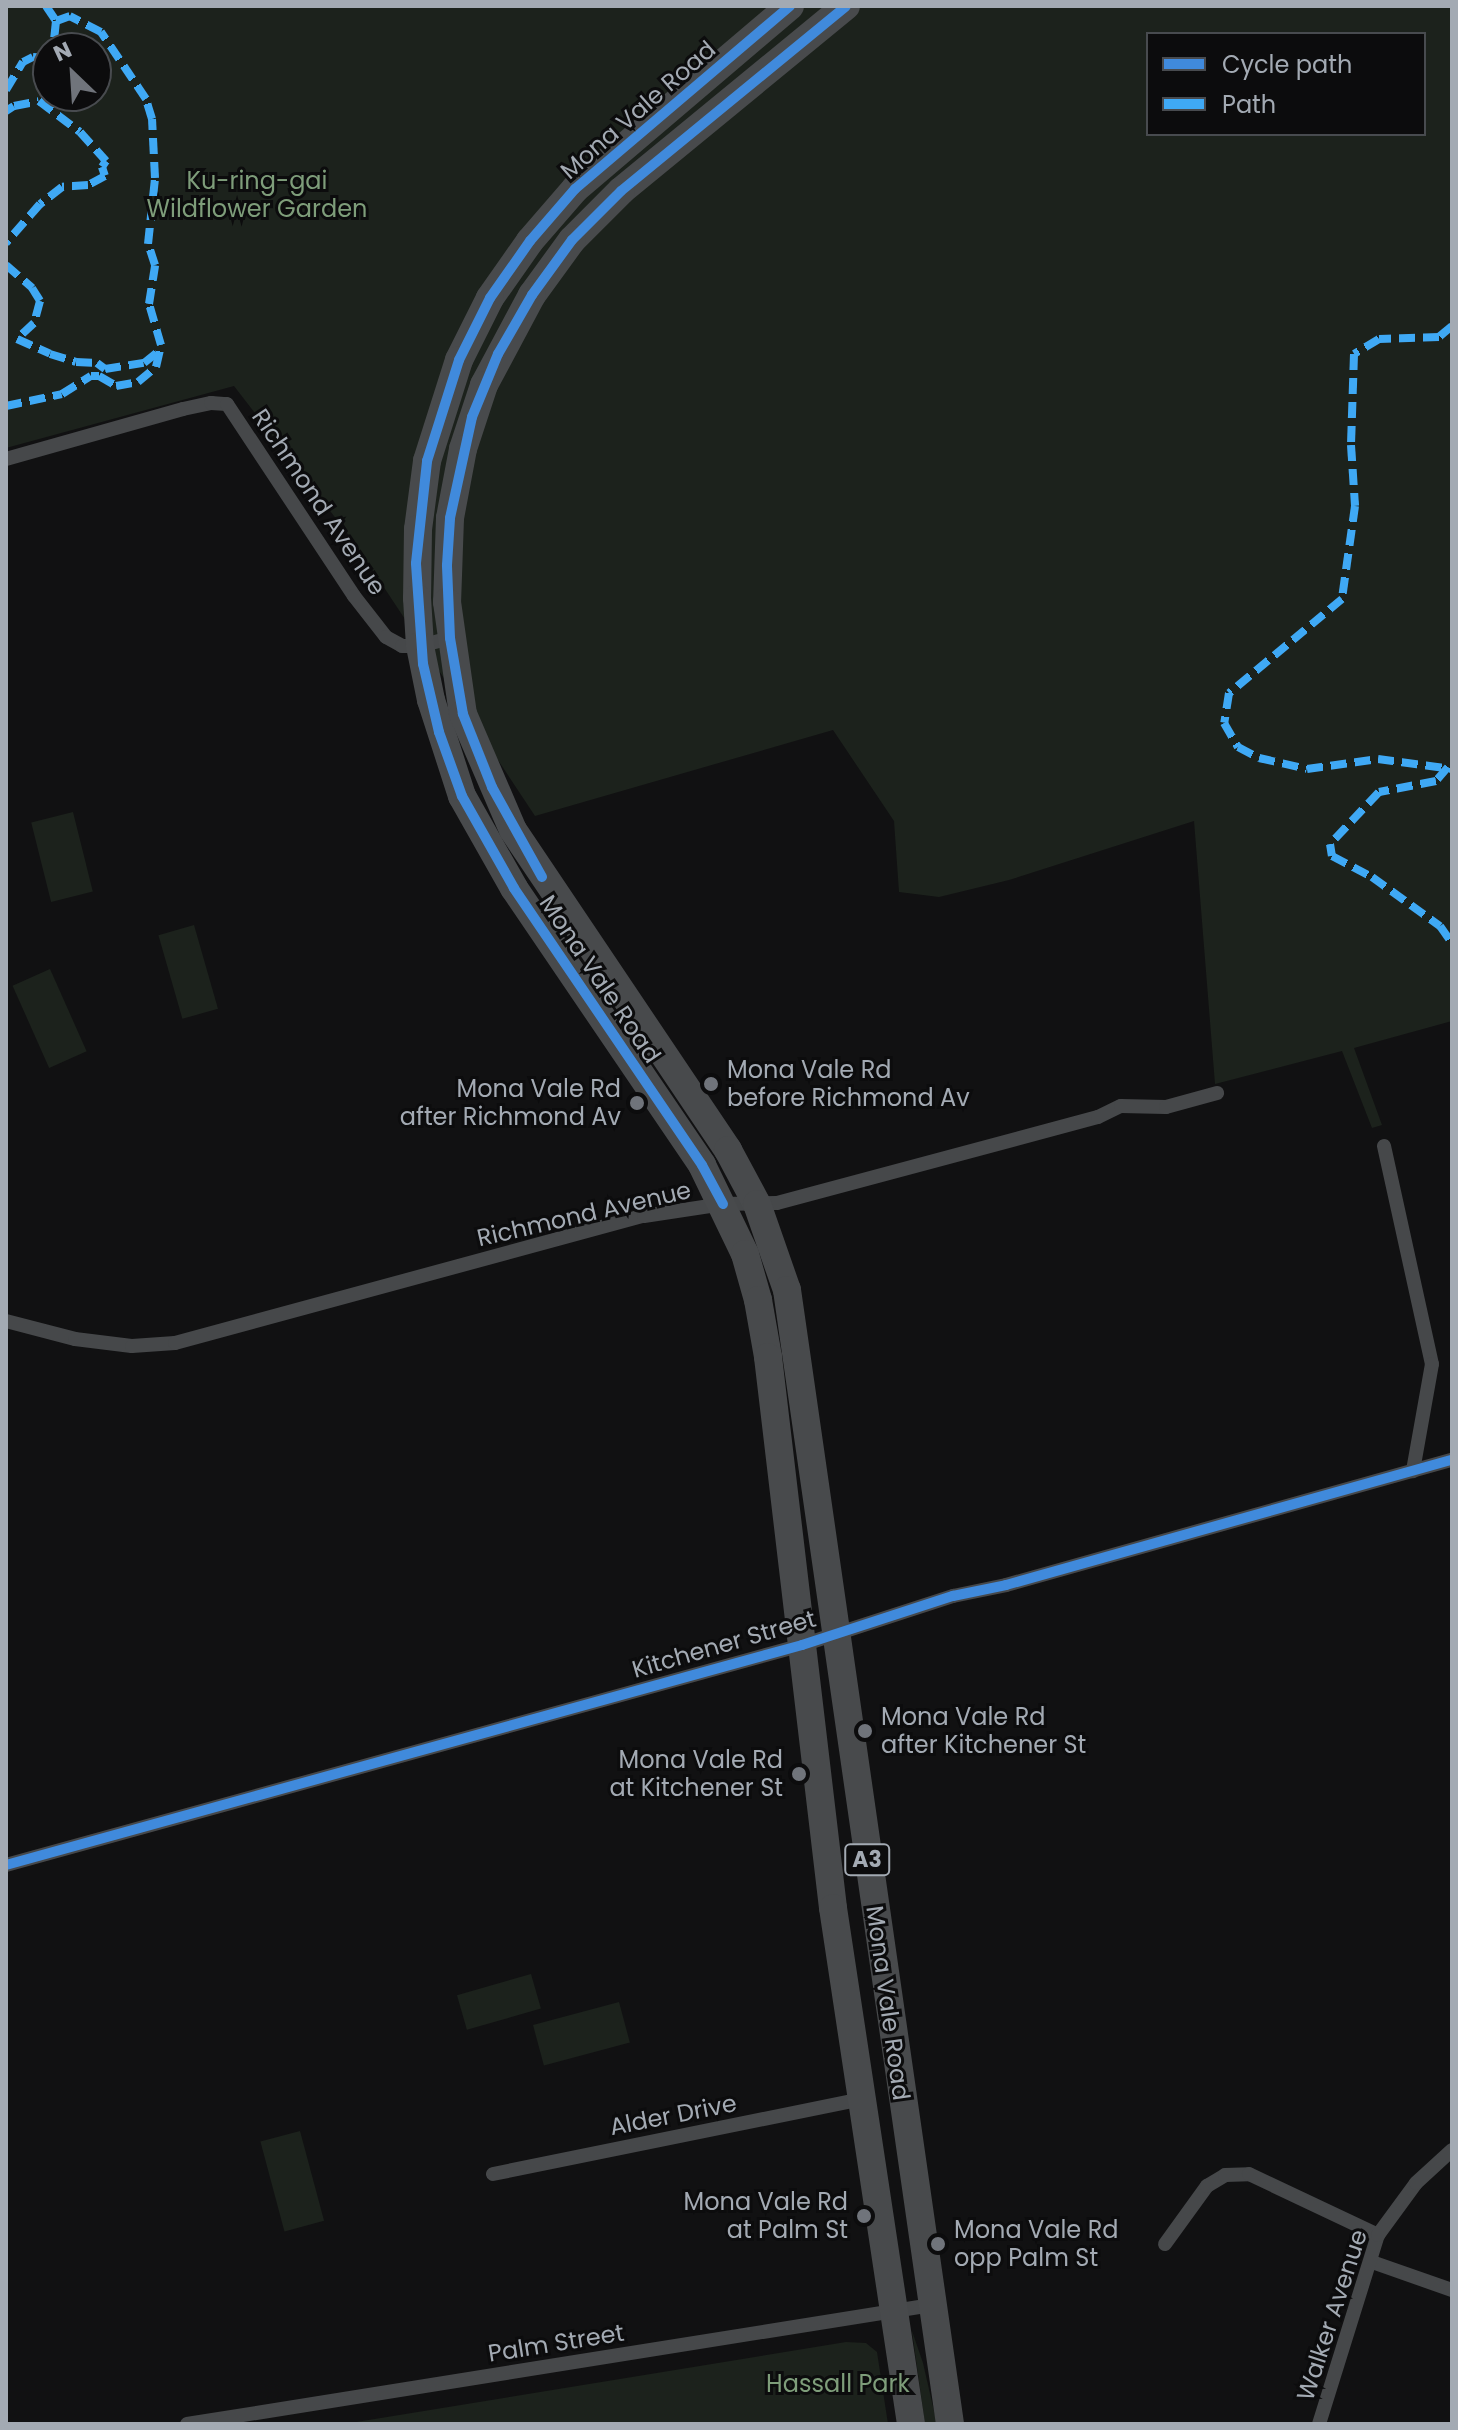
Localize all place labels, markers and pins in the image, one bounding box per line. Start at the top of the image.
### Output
place label: Mona Vale Rd before Richmond Av [727,1056,970,1112]
place label: Mona Vale Rd after Richmond Av [400,1075,621,1131]
marker: Mona Vale Rd before Richmond Av [702,1075,720,1093]
marker: Mona Vale Rd after Richmond Av [628,1094,646,1112]
place label: Mona Vale Rd after Kitchener St [881,1703,1086,1759]
marker: Mona Vale Rd after Kitchener St [856,1722,874,1740]
place label: Mona Vale Rd at Kitchener St [609,1746,783,1802]
marker: Mona Vale Rd at Kitchener St [790,1765,808,1783]
place label: Mona Vale Rd at Palm St [684,2188,848,2244]
marker: Mona Vale Rd at Palm St [855,2207,873,2225]
place label: Mona Vale Rd opp Palm St [954,2216,1118,2272]
marker: Mona Vale Rd opp Palm St [929,2235,947,2253]

